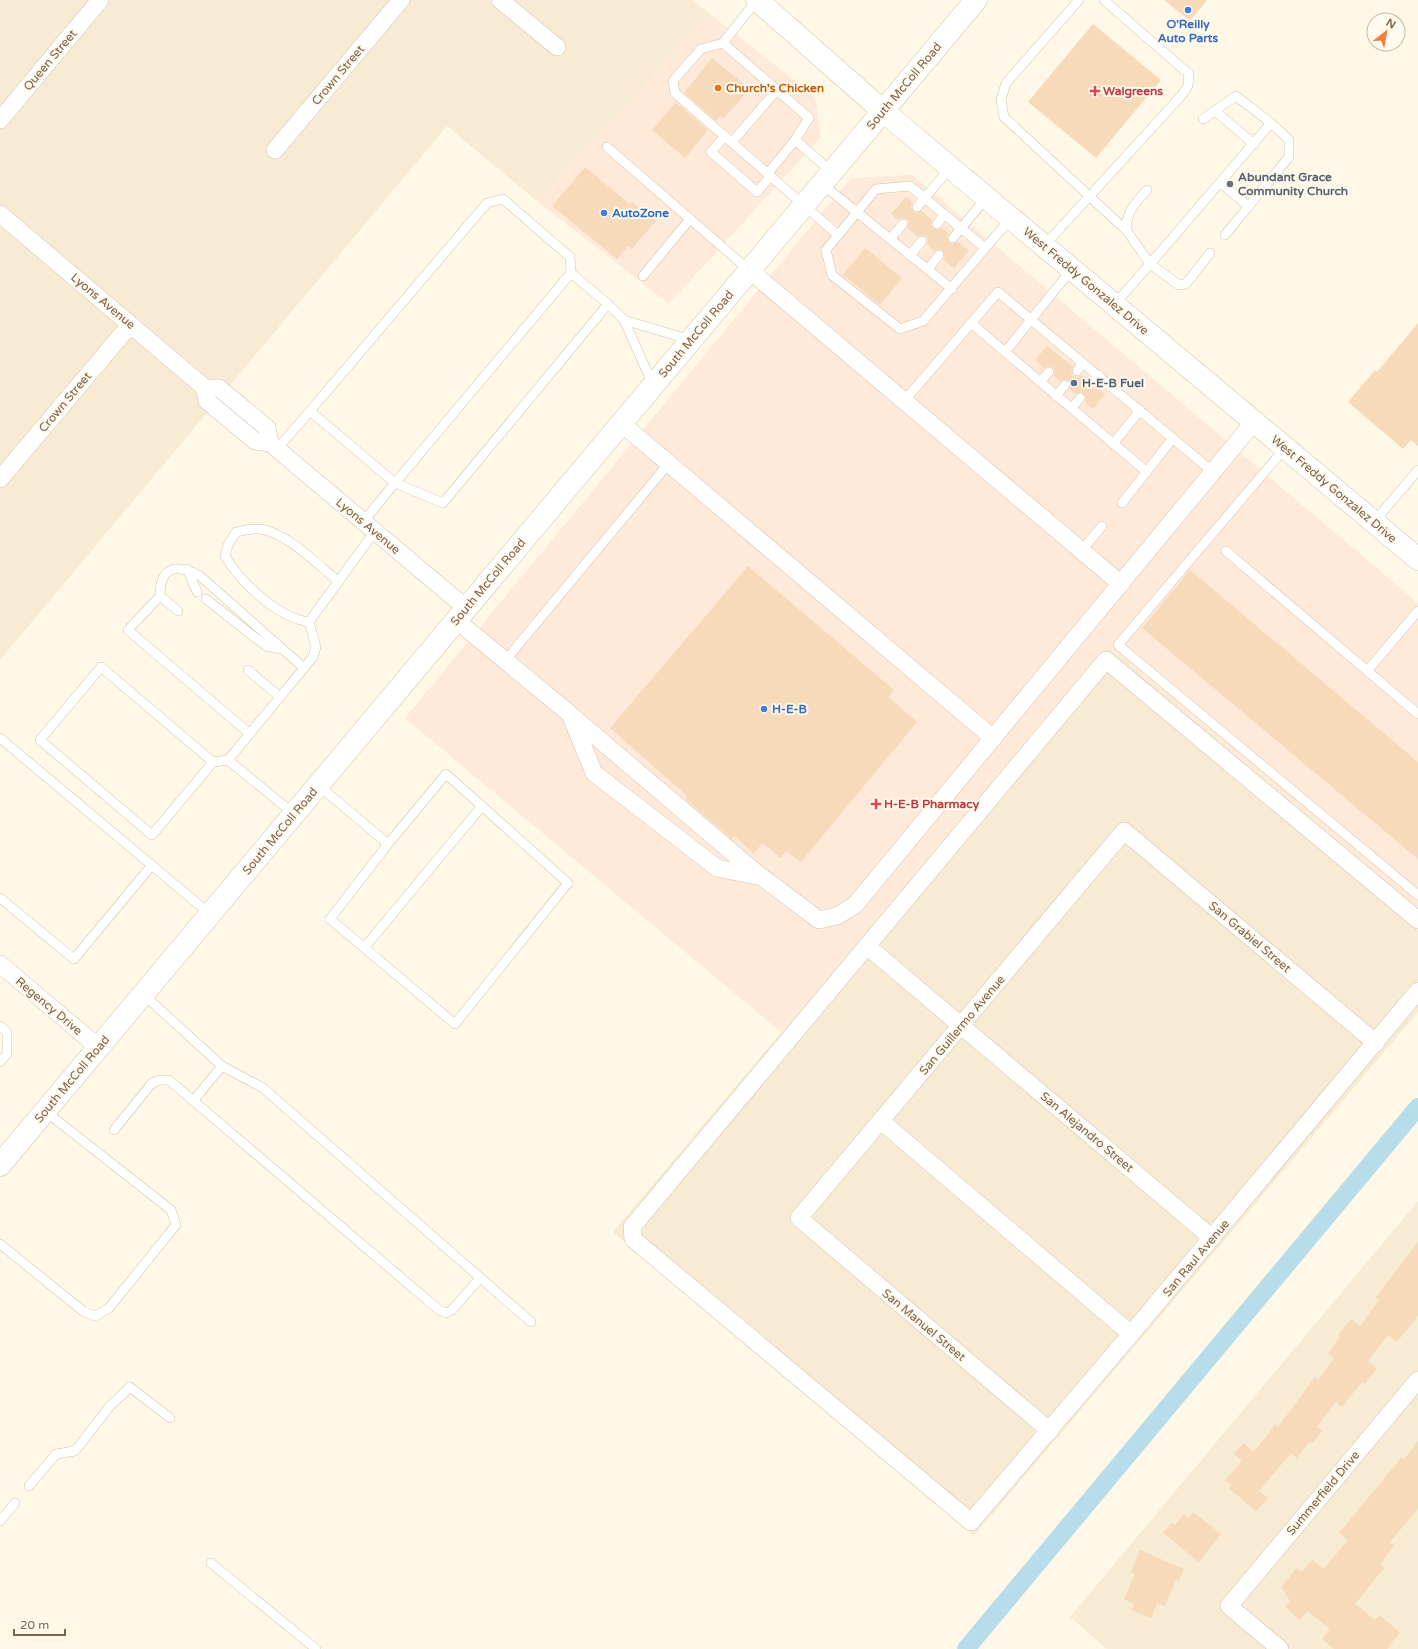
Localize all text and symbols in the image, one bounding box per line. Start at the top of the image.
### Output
marker: O'Reilly Auto Parts [1183,5,1193,15]
north arrow [1366,12,1406,52]
text: N [1384,16,1398,32]
place label: O'Reilly Auto Parts [1158,17,1218,45]
street label: Queen Street [20,26,80,93]
street label: South McColl Road [863,40,945,132]
street label: Crown Street [309,42,367,108]
place label: Church's Chicken [726,81,824,95]
marker: Church's Chicken [713,83,723,93]
place label: Walgreens [1103,84,1163,99]
marker: Walgreens [1090,86,1100,96]
place label: Abundant Grace Community Church [1238,170,1348,199]
marker: Abundant Grace Community Church [1225,179,1235,189]
place label: AutoZone [612,206,669,220]
marker: AutoZone [599,208,609,218]
street label: West Freddy Gonzalez Drive [1020,224,1152,338]
street label: Lyons Avenue [68,270,138,332]
street label: South McColl Road [655,288,737,380]
street label: Crown Street [36,369,94,435]
place label: H-E-B Fuel [1082,376,1144,390]
marker: H-E-B Fuel [1069,378,1079,388]
street label: West Freddy Gonzalez Drive [1268,432,1400,546]
street label: Lyons Avenue [333,495,403,557]
street label: South McColl Road [447,536,529,628]
place label: H-E-B [772,702,807,716]
marker: H-E-B [759,704,769,714]
street label: South McColl Road [239,785,321,877]
place label: H-E-B Pharmacy [884,797,980,812]
marker: H-E-B Pharmacy [871,799,881,809]
street label: San Grabiel Street [1206,899,1294,976]
street label: San Guillermo Avenue [916,972,1008,1078]
street label: Regency Drive [13,974,85,1038]
street label: South McColl Road [31,1033,113,1125]
street label: San Alejandro Street [1038,1089,1137,1175]
street label: San Raul Avenue [1160,1217,1232,1299]
street label: San Manuel Street [879,1286,969,1364]
street label: Summerfield Drive [1284,1448,1362,1538]
scale bar [14,1611,65,1637]
text: 20 m [20,1618,49,1632]

